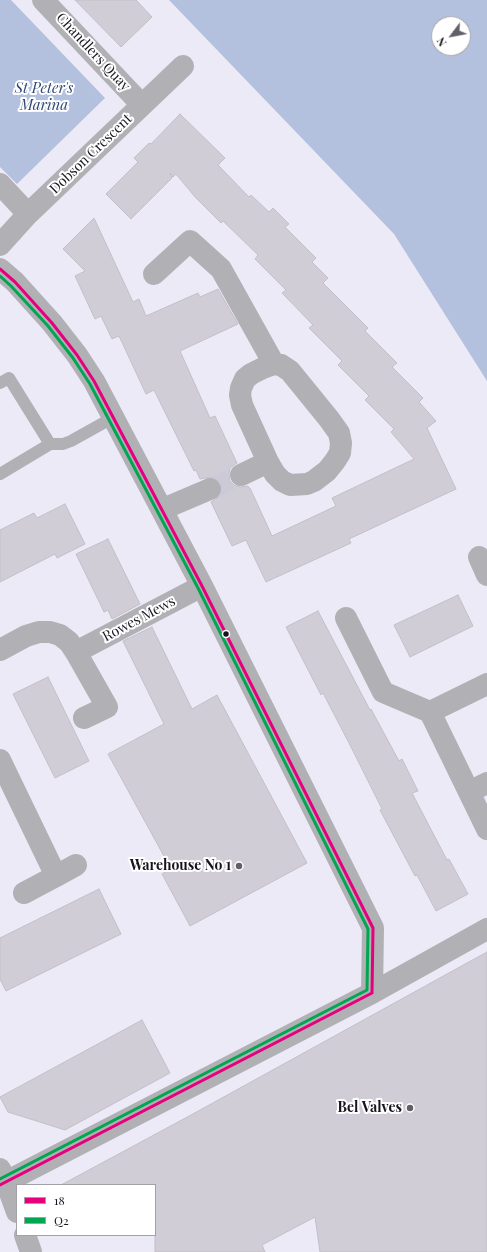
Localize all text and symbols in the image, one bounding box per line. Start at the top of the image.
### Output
street label: Chandlers Quay [53,9,133,95]
north arrow [431,16,471,56]
text: N [433,35,450,49]
water label: St Peter's Marina [15,79,73,114]
street label: Dobson Crescent [46,111,136,197]
street label: Rowes Mews [100,593,178,645]
unlabelled marker [221,629,231,639]
place label: Warehouse No 1 [130,858,231,874]
marker: Warehouse No 1 [234,861,244,871]
place label: Bel Valves [338,1100,402,1116]
marker: Bel Valves [405,1103,415,1113]
legend [16,1184,156,1236]
text: 18 [54,1192,65,1208]
text: Q2 [54,1212,69,1228]

